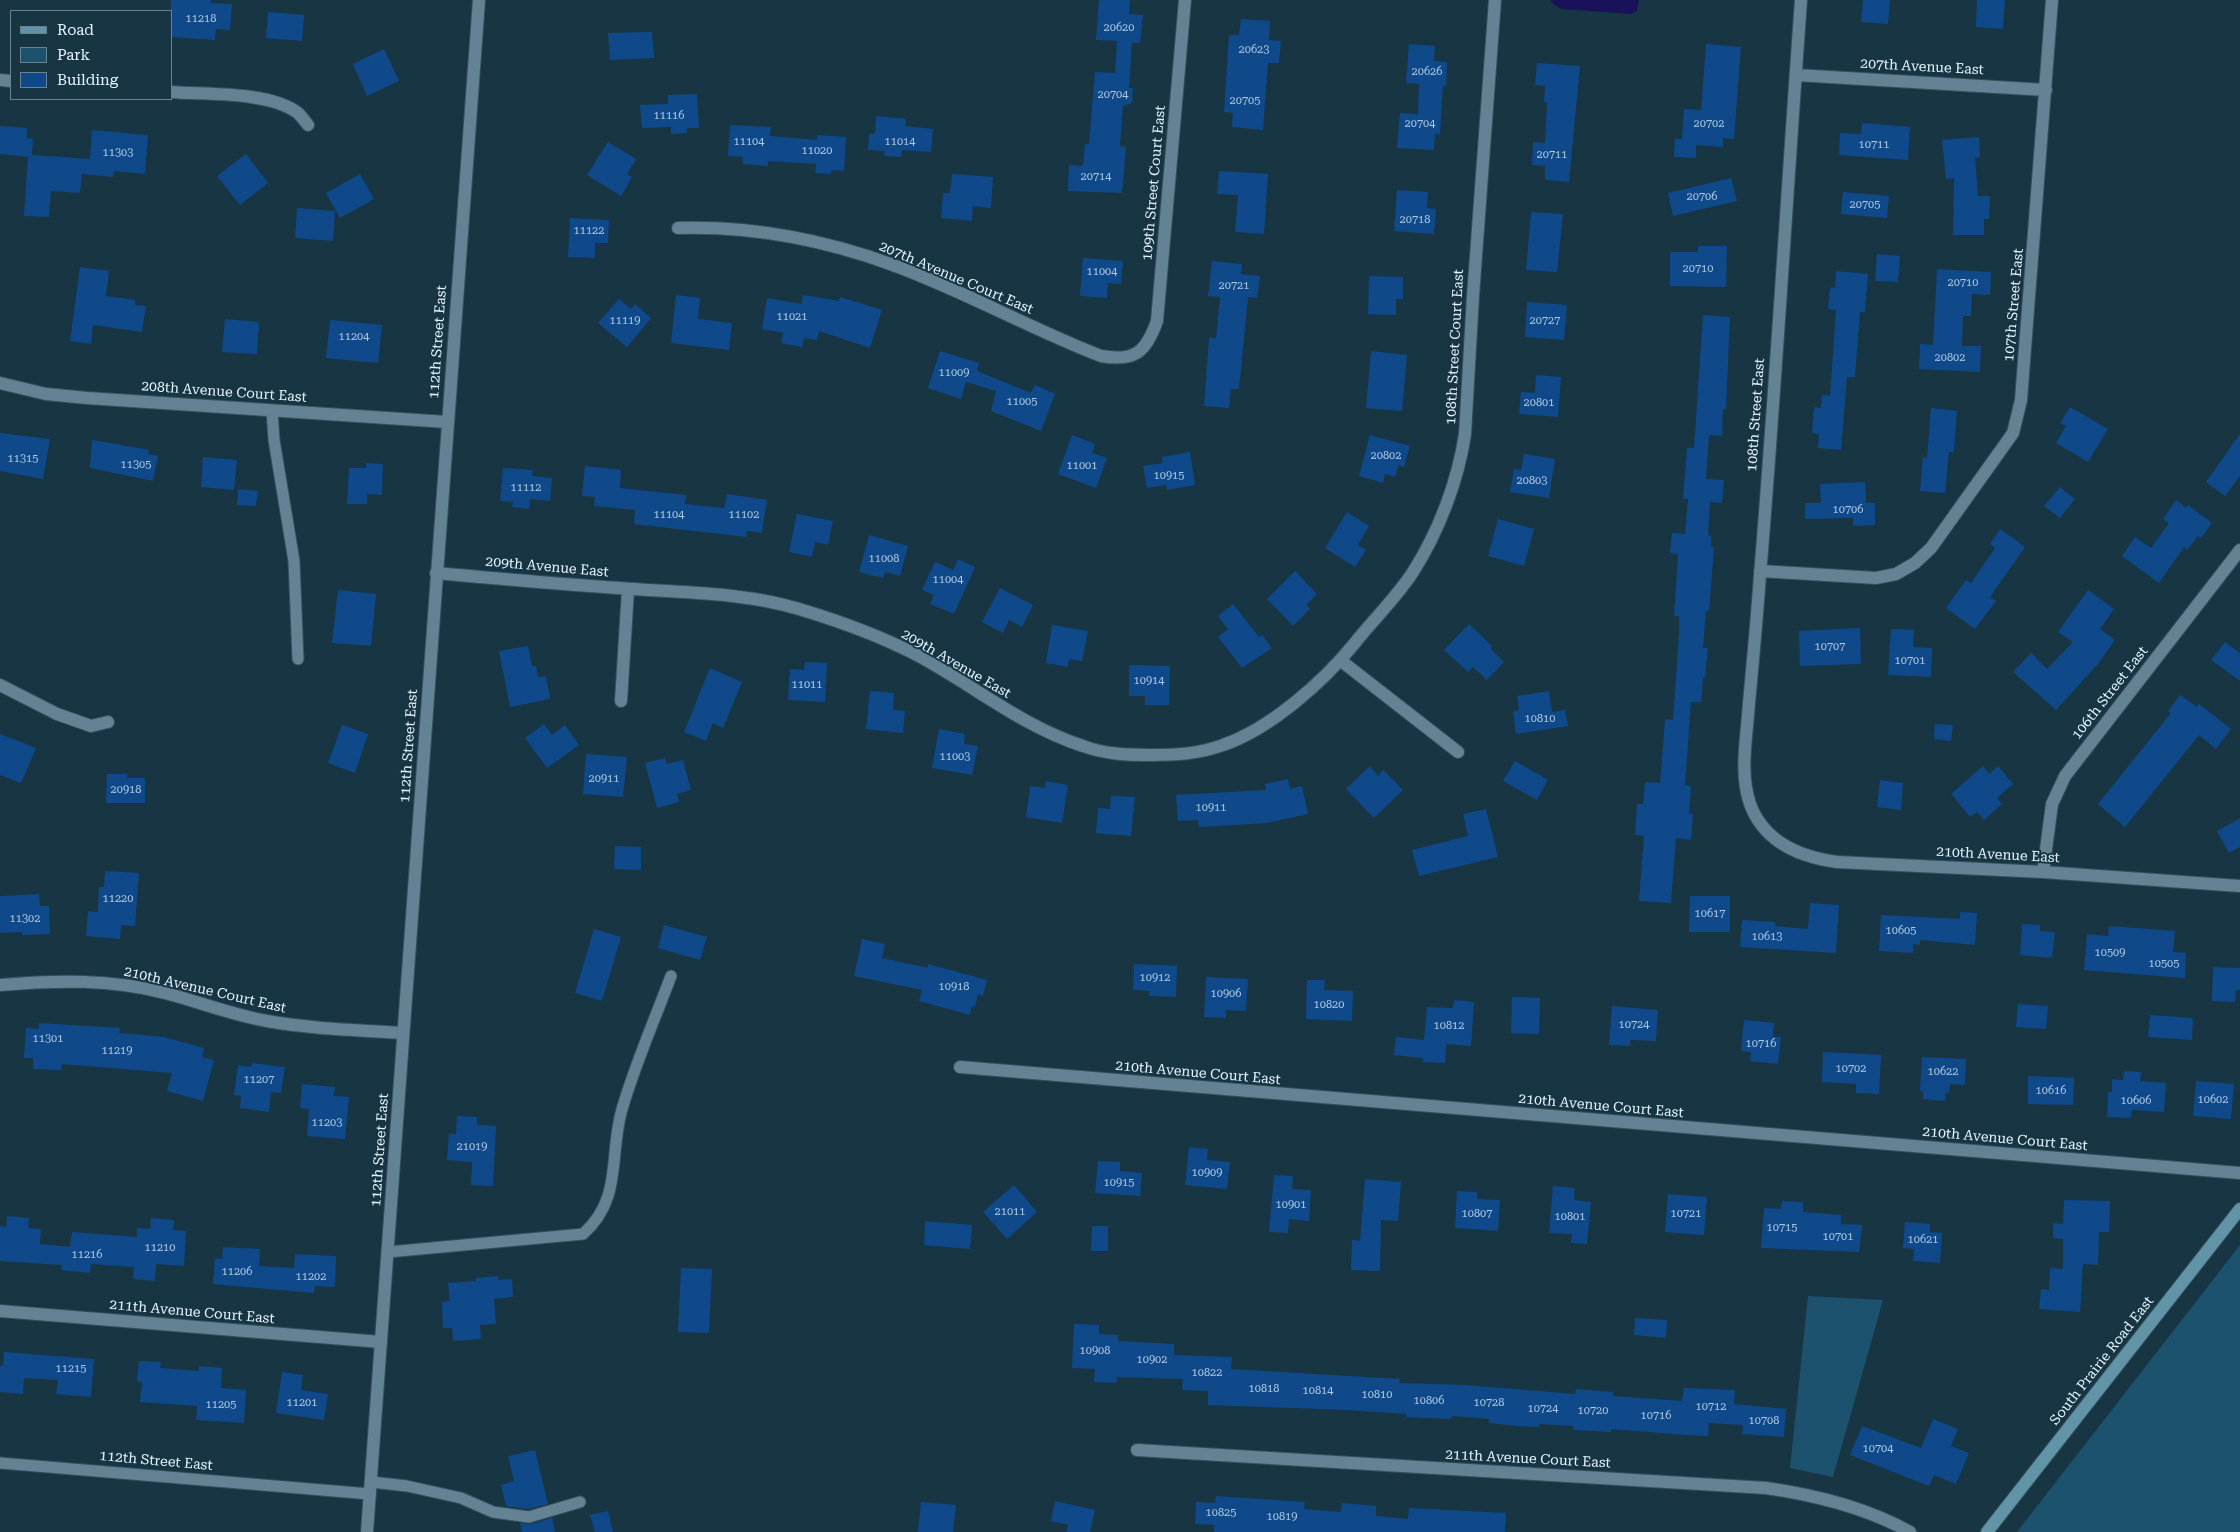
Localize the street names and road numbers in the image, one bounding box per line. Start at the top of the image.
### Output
street label: 207th Avenue East [1860,55,1984,79]
street label: 109th Street Court East [1139,105,1169,261]
street label: 207th Avenue Court East [876,238,1036,318]
street label: 107th Street East [2001,248,2027,362]
street label: 108th Street Court East [1443,269,1467,425]
street label: 112th Street East [426,285,450,399]
street label: 108th Street East [1744,358,1768,472]
street label: 208th Avenue Court East [141,378,307,406]
street label: 209th Avenue East [485,553,609,581]
street label: 209th Avenue East [898,626,1014,702]
street label: 106th Street East [2068,643,2152,743]
street label: 112th Street East [397,689,421,803]
street label: 210th Avenue East [1936,843,2060,867]
street label: 210th Avenue Court East [122,963,288,1017]
street label: 210th Avenue Court East [1115,1057,1281,1089]
street label: 210th Avenue Court East [1518,1090,1684,1122]
street label: 112th Street East [368,1093,392,1207]
street label: 210th Avenue Court East [1922,1123,2088,1155]
street label: South Prairie Road East [2047,1293,2157,1429]
street label: 211th Avenue Court East [109,1296,275,1328]
street label: 211th Avenue Court East [1445,1446,1611,1472]
street label: 112th Street East [99,1448,213,1474]

